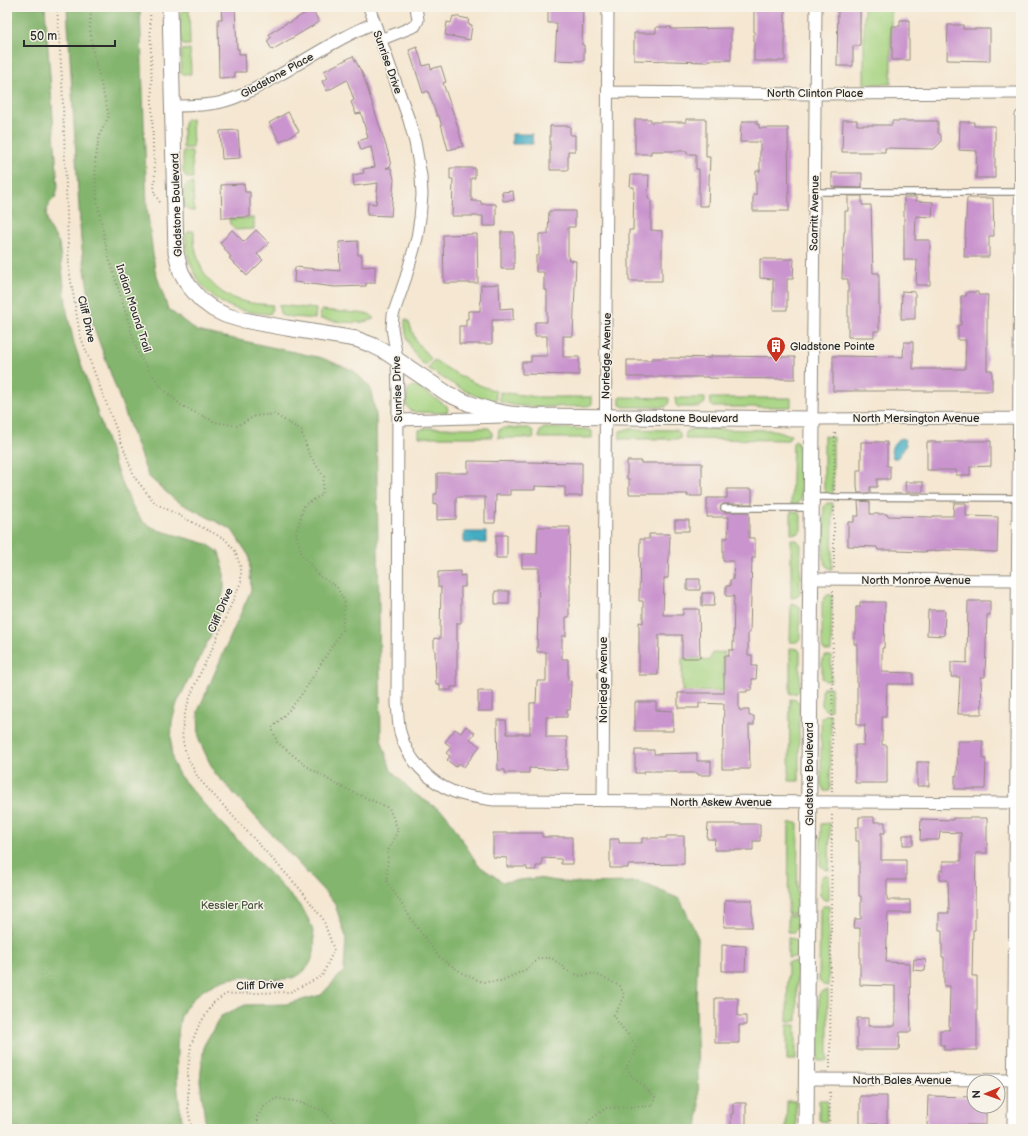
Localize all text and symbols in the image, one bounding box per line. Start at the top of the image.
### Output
scale bar [24,22,115,48]
text: 50 m [30,29,57,44]
street label: Sunrise Drive [370,29,405,96]
street label: Gladstone Place [238,50,316,101]
street label: North Clinton Place [767,87,864,100]
street label: Gladstone Boulevard [168,153,185,257]
street label: Scarritt Avenue [807,174,822,251]
street label: Indian Mound Trail [113,262,154,354]
street label: Cliff Drive [75,294,98,344]
street label: Norledge Avenue [599,312,614,399]
building icon: Gladstone Pointe [765,335,787,363]
place label: Gladstone Pointe [790,340,875,353]
street label: Sunrise Drive [390,355,405,422]
street label: North Gladstone Boulevard [604,412,738,425]
street label: North Mersington Avenue [853,412,980,425]
street label: North Monroe Avenue [861,574,971,587]
street label: Cliff Drive [205,585,236,635]
street label: Norledge Avenue [597,636,610,723]
street label: Gladstone Boulevard [803,722,816,826]
street label: North Askew Avenue [670,796,772,809]
park label: Kessler Park [201,899,264,912]
street label: Cliff Drive [236,978,285,993]
street label: North Bales Avenue [852,1074,952,1087]
north arrow [966,1074,1006,1114]
text: N [970,1090,983,1099]

